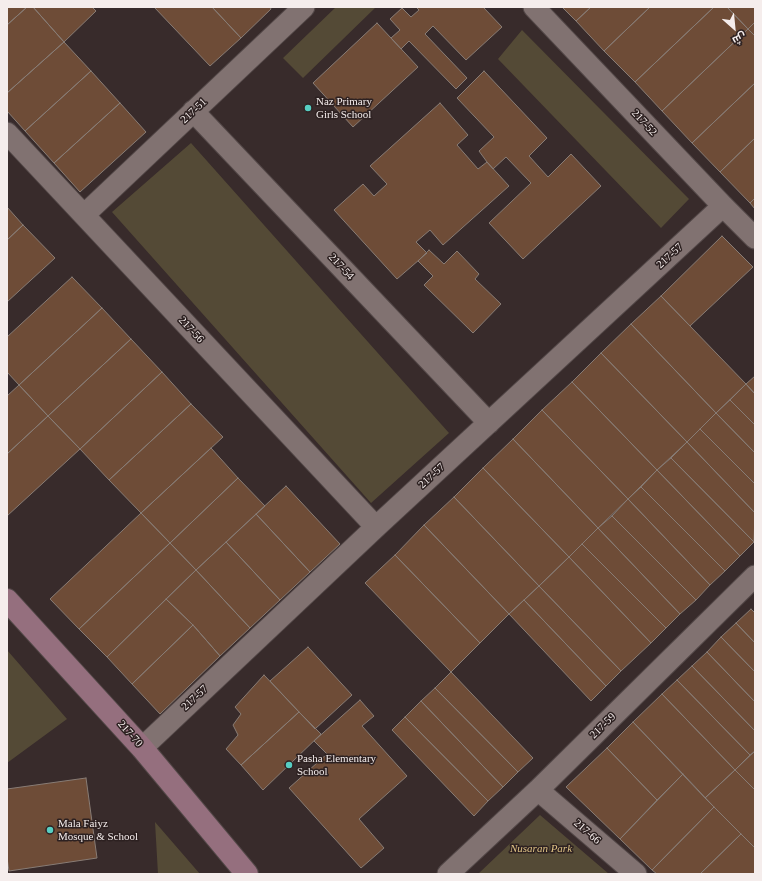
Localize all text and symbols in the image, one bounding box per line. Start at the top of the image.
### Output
north arrow [714,8,754,48]
text: ش [730,30,748,47]
place label: Naz Primary Girls School [316,95,372,121]
street label: 217-51 [178,96,210,126]
marker: Naz Primary Girls School [303,103,313,113]
street label: 217-52 [629,107,659,139]
street label: 217-57 [654,241,686,271]
street label: 217-54 [326,251,356,283]
street label: 217-56 [176,314,206,346]
street label: 217-57 [416,461,448,491]
street label: 217-57 [179,683,211,713]
street label: 217-59 [587,710,619,742]
street label: 217-70 [115,718,145,750]
place label: Pasha Elementary School [297,752,376,778]
marker: Pasha Elementary School [284,760,294,770]
place label: Mala Faiyz Mosque & School [58,817,138,843]
street label: 217-66 [571,817,603,847]
marker: Mala Faiyz Mosque & School [45,825,55,835]
park label: Nusaran Park [510,842,572,856]

